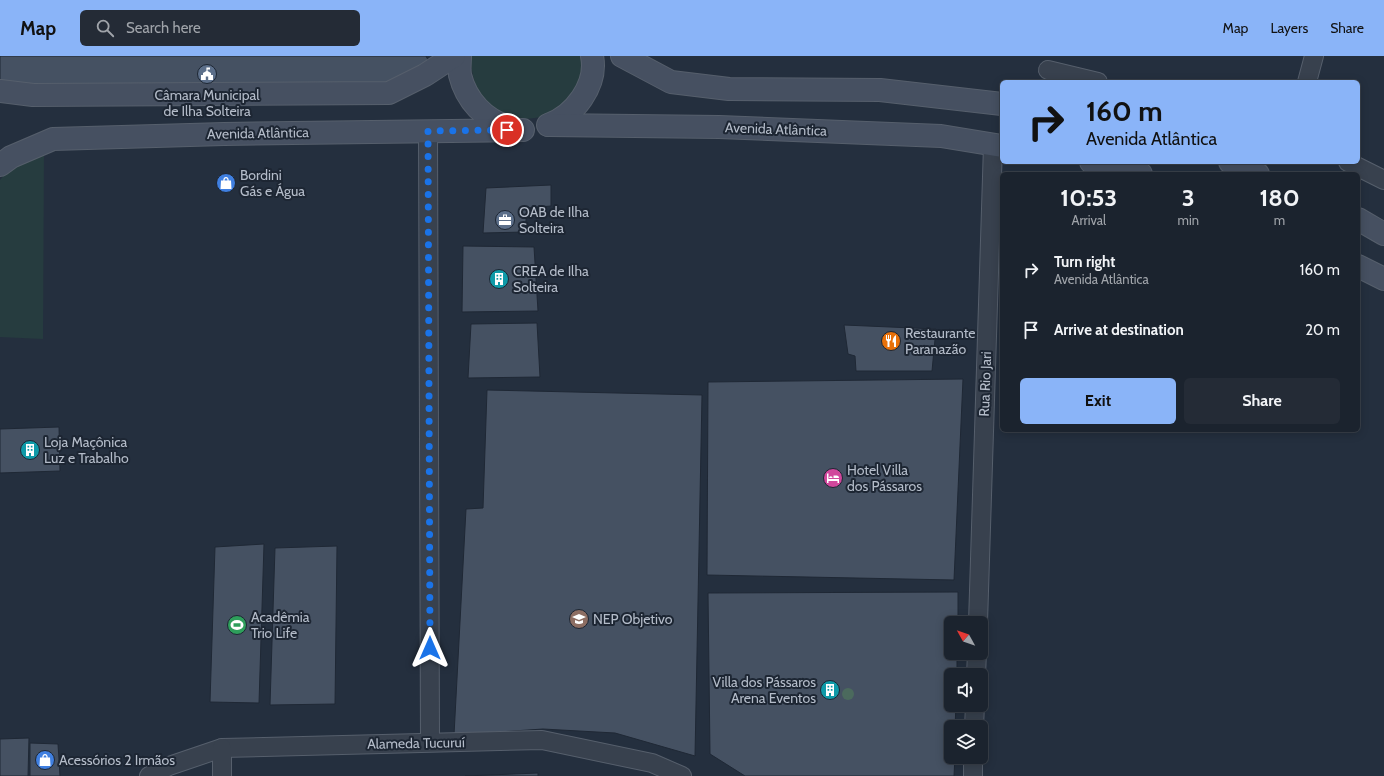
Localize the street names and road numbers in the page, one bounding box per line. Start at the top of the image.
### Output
street label: Avenida Atlântica [725,118,828,140]
street label: Avenida Atlântica [207,123,309,143]
street label: Rua Rio Jari [975,351,995,417]
street label: Alameda Tucuruí [367,733,465,753]

